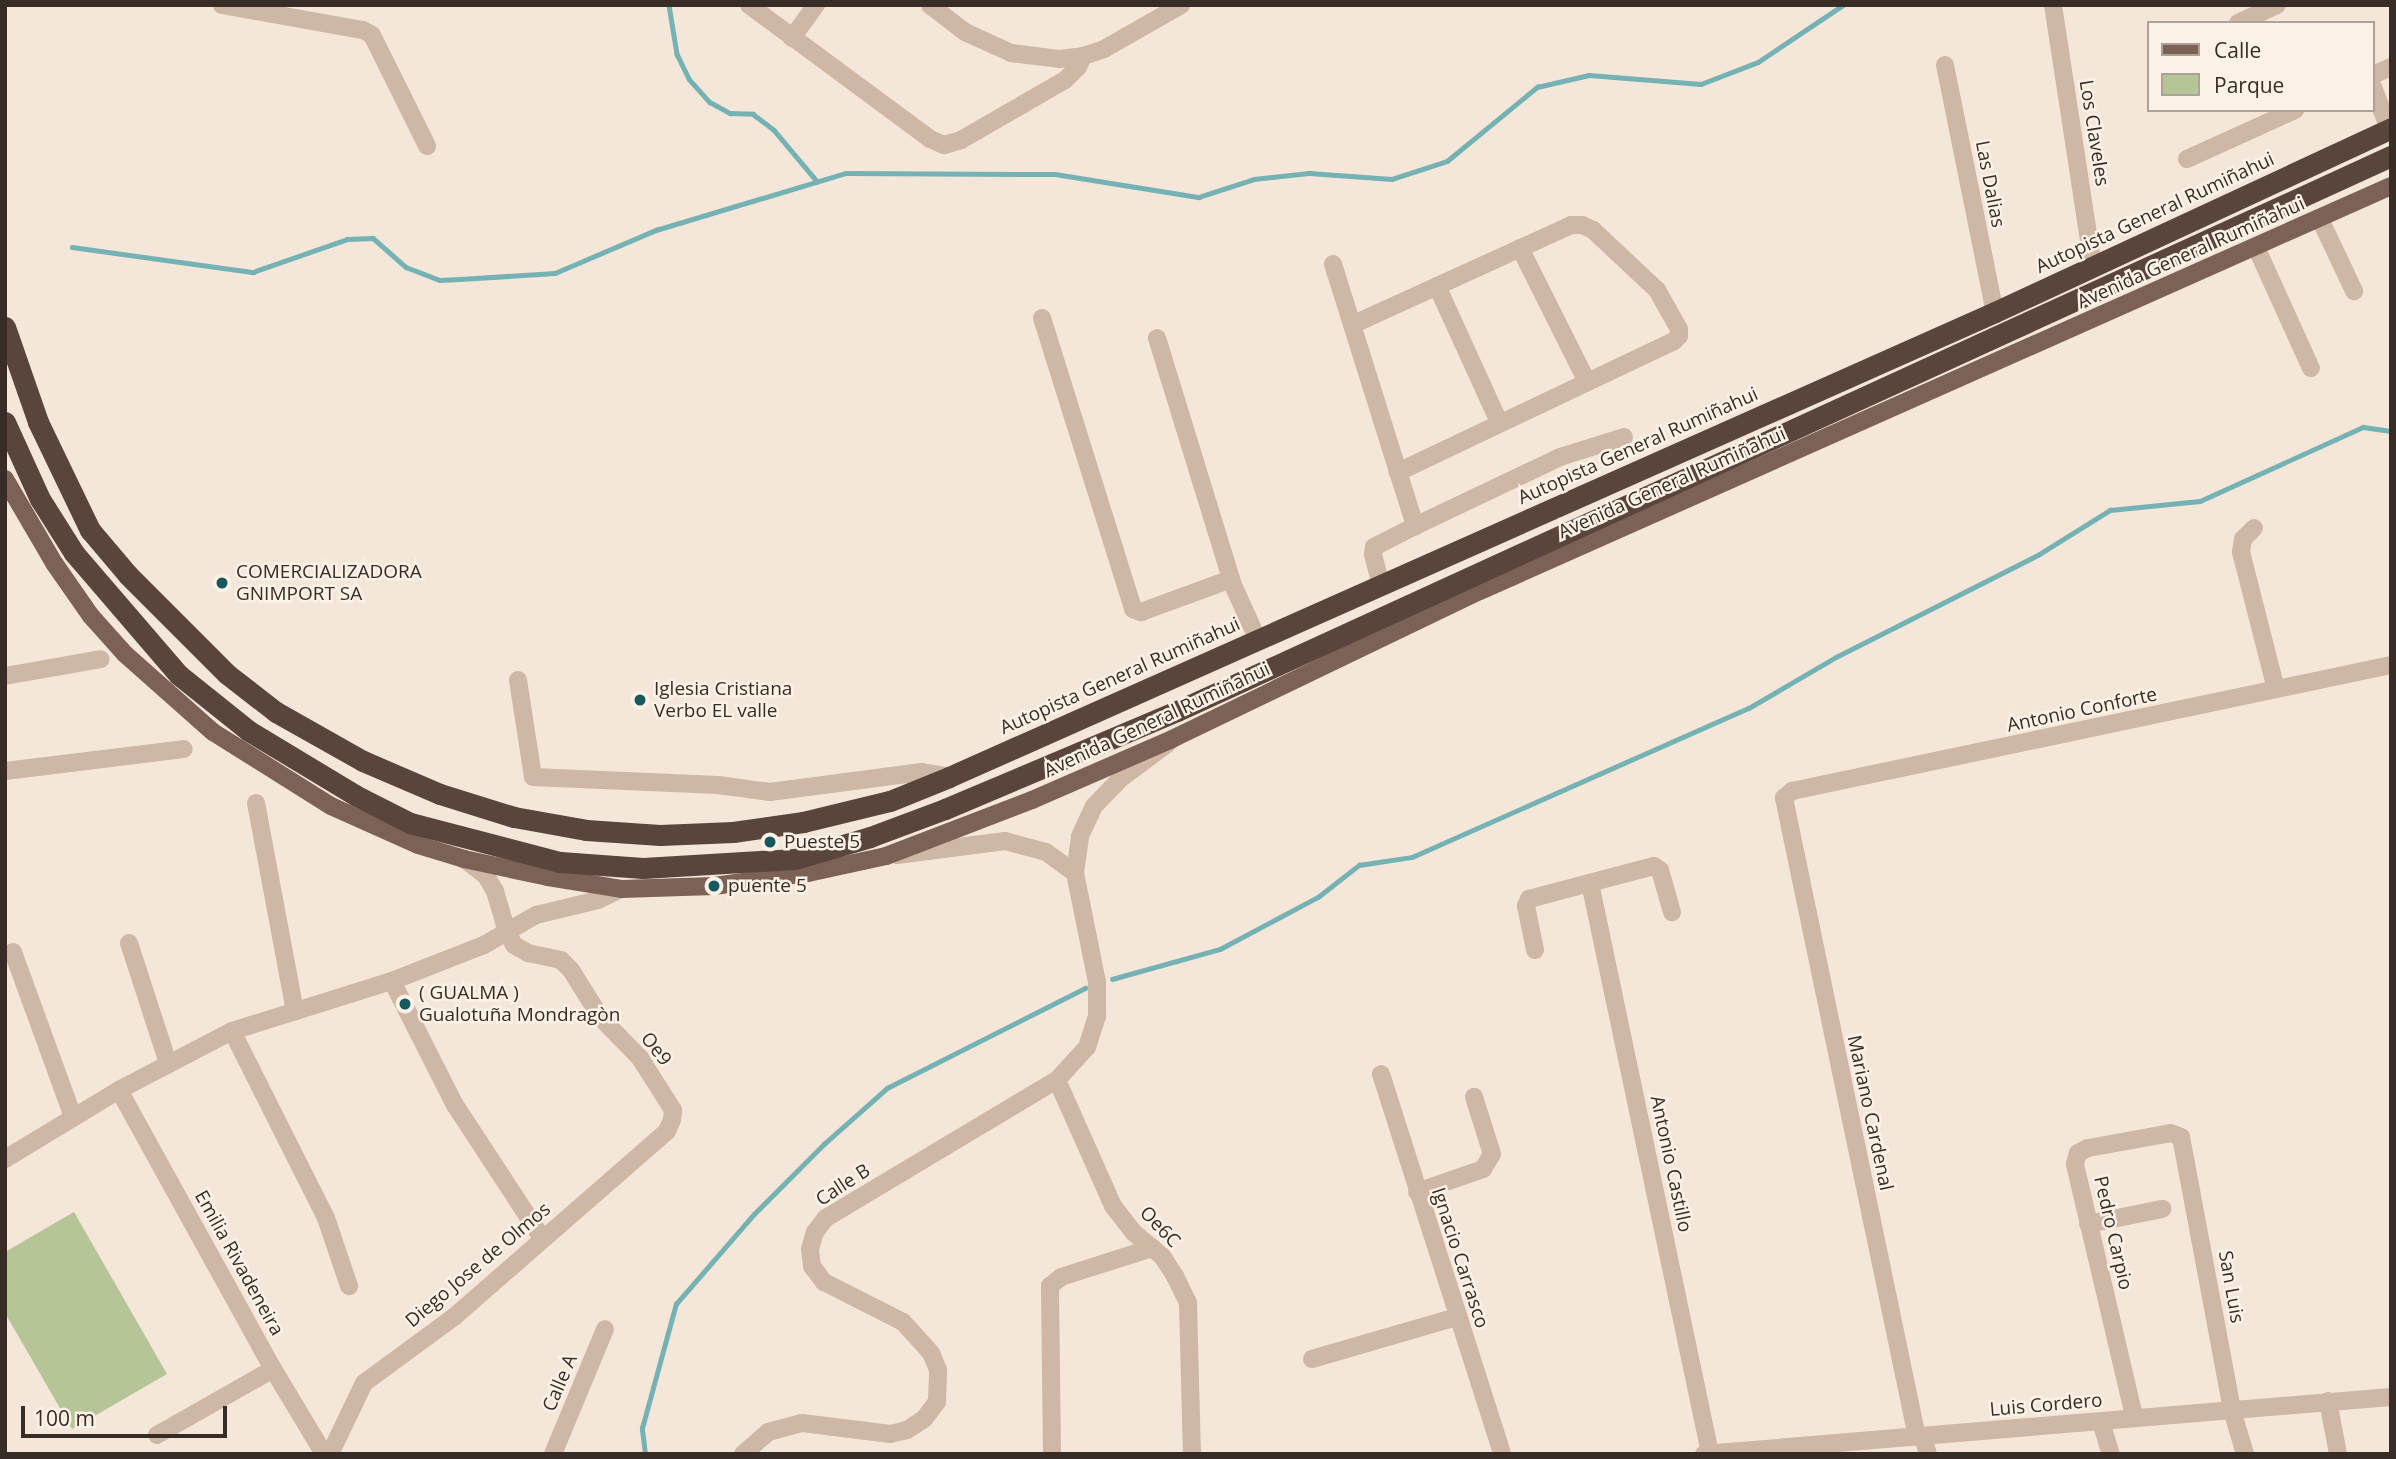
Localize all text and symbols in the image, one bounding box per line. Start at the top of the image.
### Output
legend [2148,21,2375,112]
text: Calle [2214,36,2261,64]
text: Parque [2214,71,2284,99]
street label: Los Claveles [2074,78,2114,188]
street label: Las Dalias [1970,139,2010,229]
street label: Autopista General Rumiñahui [2032,148,2278,278]
street label: Avenida General Rumiñahui [2074,192,2308,314]
street label: Autopista General Rumiñahui [1514,383,1762,509]
street label: Avenida General Rumiñahui [1555,422,1789,544]
place label: COMERCIALIZADORA GNIMPORT SA [236,561,422,605]
marker: COMERCIALIZADORA GNIMPORT SA [214,575,230,591]
street label: Autopista General Rumiñahui [996,613,1244,739]
street label: Avenida General Rumiñahui [1040,658,1274,782]
place label: Iglesia Cristiana Verbo EL valle [654,678,792,722]
street label: Antonio Conforte [2005,683,2159,737]
marker: Iglesia Cristiana Verbo EL valle [632,692,648,708]
place label: Pueste 5 [784,831,860,853]
marker: Pueste 5 [762,834,778,850]
place label: puente 5 [728,875,807,897]
marker: puente 5 [706,878,722,894]
place label: ( GUALMA ) Gualotuña Mondragòn [419,982,620,1026]
marker: ( GUALMA ) Gualotuña Mondragòn [397,996,413,1012]
street label: Oe9 [636,1028,676,1070]
street label: Mariano Cardenal [1842,1033,1898,1193]
street label: Antonio Castillo [1645,1094,1697,1234]
street label: Calle B [812,1159,874,1211]
street label: Pedro Carpio [2089,1174,2137,1292]
street label: Ignacio Carrasco [1427,1185,1493,1331]
street label: Emilia Rivadeneira [190,1186,288,1340]
street label: Diego Jose de Olmos [401,1198,555,1332]
street label: Oe6C [1135,1202,1185,1252]
street label: San Luis [2213,1249,2249,1325]
street label: Calle A [538,1351,582,1415]
street label: Luis Cordero [1989,1389,2103,1421]
scale bar [24,1392,231,1436]
text: 100 m [34,1404,95,1432]

